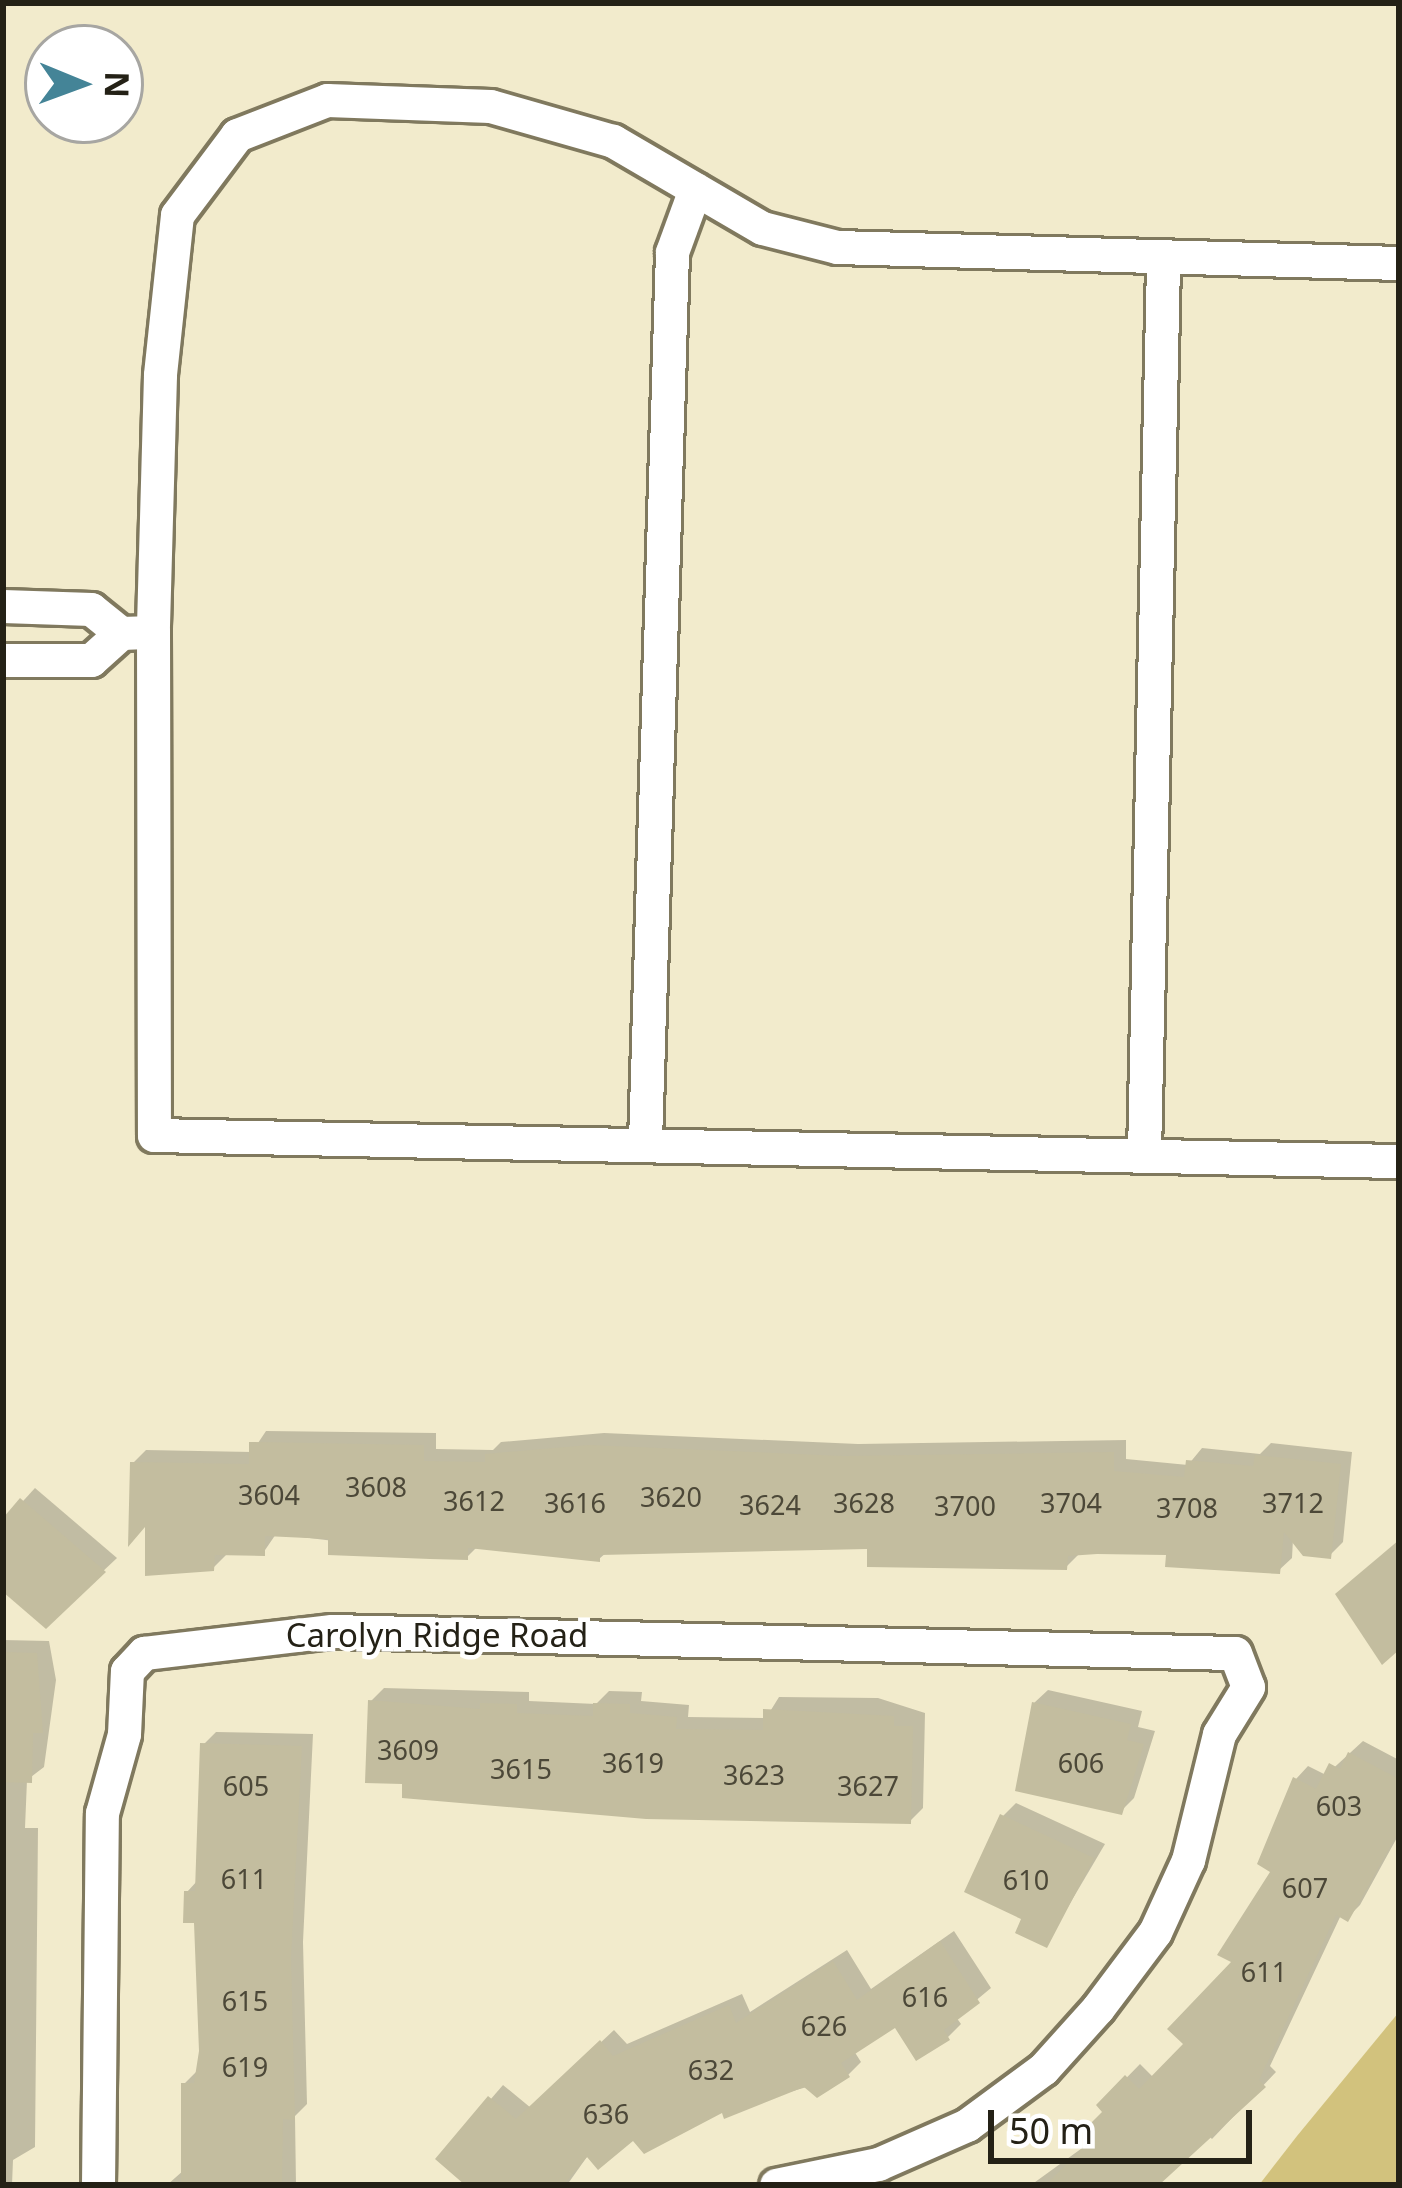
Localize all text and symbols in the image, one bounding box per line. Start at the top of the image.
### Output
north arrow [24,24,144,144]
text: N [95,71,140,98]
house number: 3608 [345,1471,407,1503]
house number: 3604 [238,1479,300,1511]
house number: 3620 [640,1481,702,1513]
house number: 3612 [443,1485,505,1517]
house number: 3616 [544,1487,606,1519]
house number: 3628 [833,1487,895,1519]
house number: 3704 [1040,1487,1102,1519]
house number: 3712 [1262,1487,1324,1519]
house number: 3624 [739,1489,801,1521]
house number: 3700 [934,1490,996,1522]
house number: 3708 [1156,1492,1218,1524]
street label: Carolyn Ridge Road [286,1615,588,1655]
house number: 3609 [377,1734,439,1766]
house number: 3619 [602,1747,664,1779]
house number: 606 [1058,1747,1104,1779]
house number: 3615 [490,1753,552,1785]
house number: 3623 [723,1759,785,1791]
house number: 605 [223,1770,269,1802]
house number: 3627 [837,1770,899,1802]
house number: 603 [1316,1790,1362,1822]
house number: 611 [221,1863,267,1895]
house number: 610 [1003,1864,1049,1896]
house number: 607 [1282,1872,1328,1904]
house number: 611 [1241,1956,1287,1988]
house number: 616 [902,1981,948,2013]
house number: 615 [222,1985,268,2017]
house number: 626 [801,2010,847,2042]
house number: 619 [222,2051,268,2083]
house number: 632 [688,2054,734,2086]
scale bar [994,2086,1258,2160]
house number: 636 [583,2098,629,2130]
text: 50 m [1009,2106,1093,2155]

